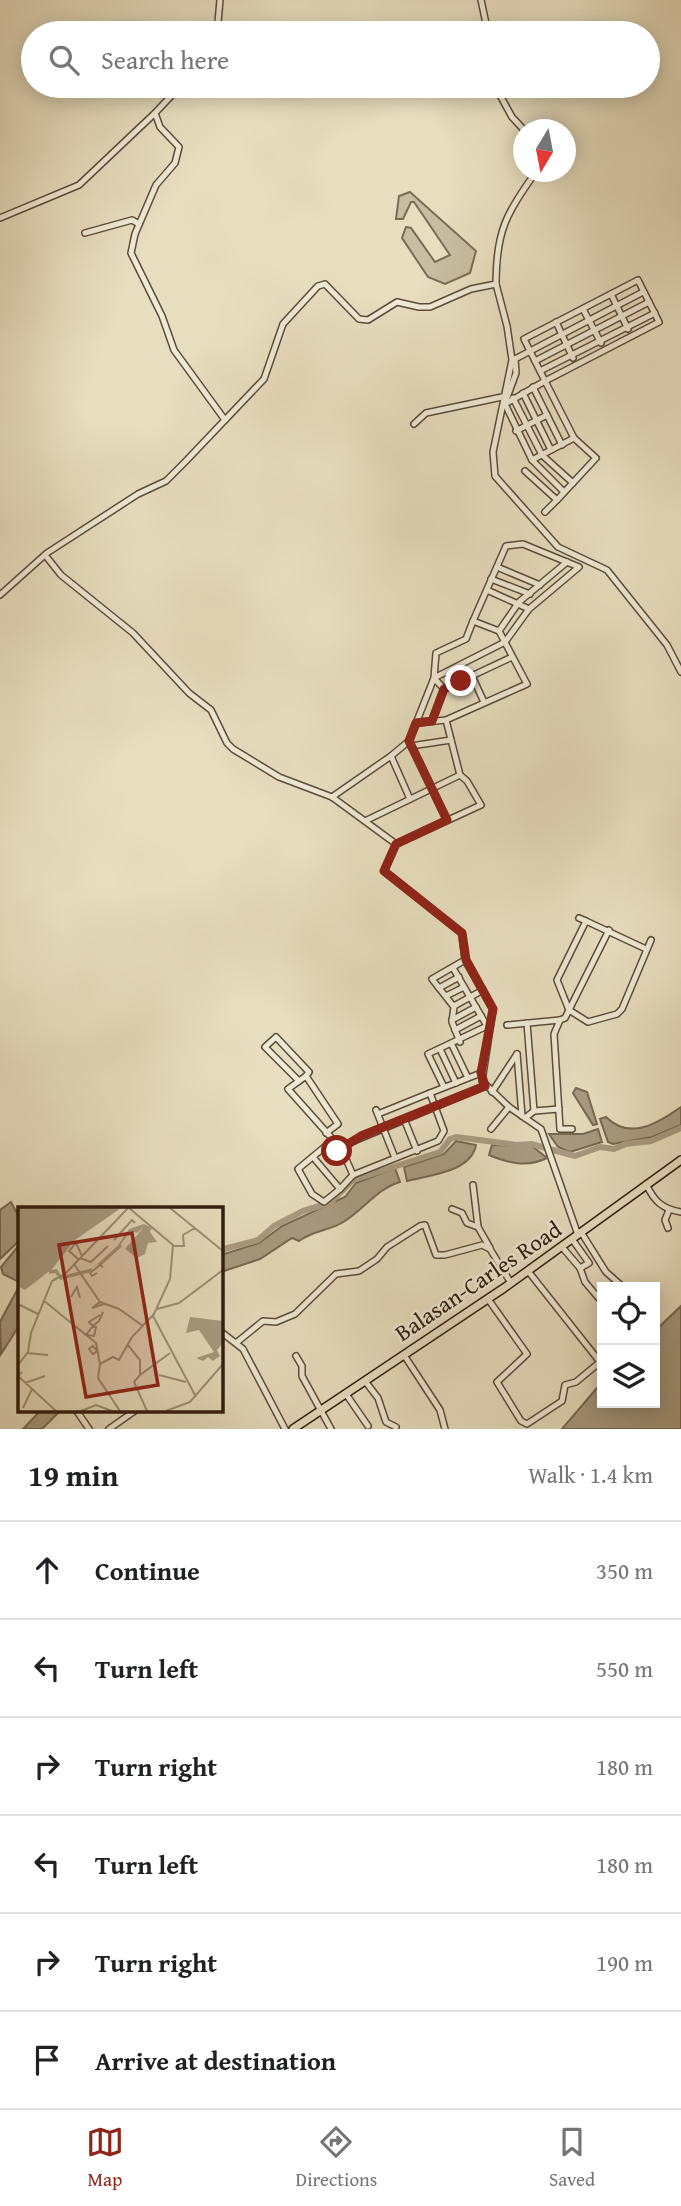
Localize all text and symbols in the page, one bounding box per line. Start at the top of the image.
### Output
search box [21,21,660,98]
text: Search here [101,40,229,79]
icon: search [45,41,83,79]
north arrow [513,119,576,182]
route end [445,665,476,696]
route start [321,1135,352,1166]
inset map [18,1207,222,1412]
street label: Balasan-Carles Road [388,1212,568,1349]
map controls [597,1282,660,1408]
button: locate [597,1282,660,1345]
button: layers [597,1345,660,1408]
text: 19 min [28,1453,118,1497]
text: Walk · 1.4 km [528,1458,653,1491]
icon: ahead [28,1551,66,1589]
text: Continue [95,1551,200,1590]
text: 350 m [596,1554,653,1587]
icon: left [28,1649,66,1687]
text: Turn left [95,1649,198,1688]
text: 550 m [596,1652,653,1685]
icon: right [28,1747,66,1785]
text: Turn right [95,1747,217,1786]
text: 180 m [596,1750,653,1783]
icon: left [28,1845,66,1883]
text: Turn left [95,1845,198,1884]
text: 180 m [596,1848,653,1881]
icon: right [28,1943,66,1981]
text: Turn right [95,1943,217,1982]
text: 190 m [596,1946,653,1979]
icon: arrive [28,2041,66,2079]
text: Arrive at destination [95,2041,336,2080]
tab: Map [86,2123,124,2193]
tab: Directions [296,2123,377,2193]
tab: Saved [549,2123,595,2193]

